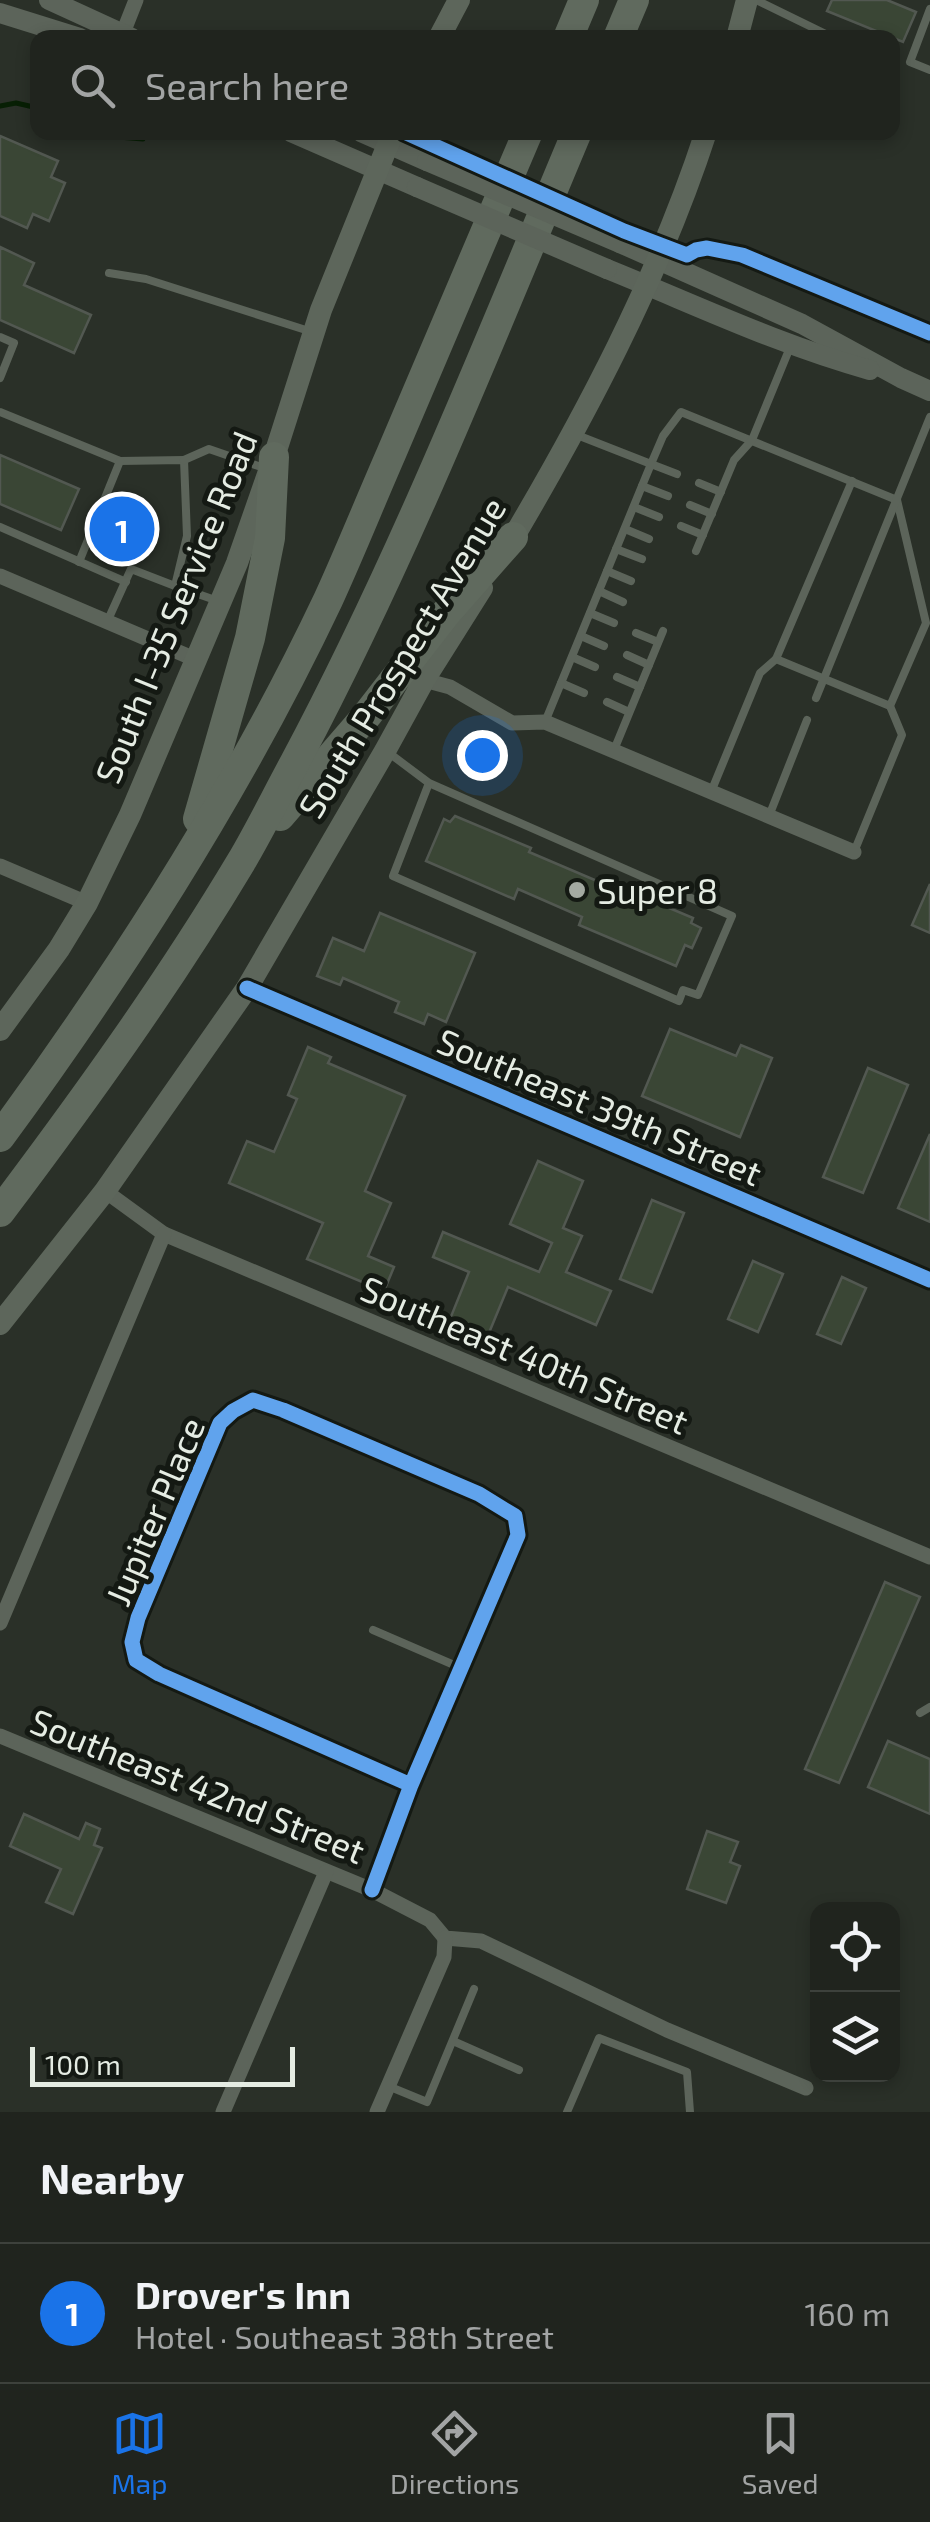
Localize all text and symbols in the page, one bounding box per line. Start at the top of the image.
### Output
search box [30,30,900,140]
icon: search [65,58,120,113]
text: Search here [145,62,349,108]
street label: South I-35 Service Road [85,425,265,789]
street label: South Prospect Avenue [289,489,513,825]
pin: 1 [90,492,154,566]
your location [457,730,508,781]
place label: Super 8 [597,869,718,911]
marker: Super 8 [566,879,588,901]
street label: Southeast 39th Street [431,1019,769,1193]
street label: Southeast 40th Street [355,1266,695,1442]
street label: Jupiter Place [96,1411,212,1611]
street label: Southeast 42nd Street [25,1699,371,1871]
map controls [810,1902,900,2082]
button: locate [810,1902,900,1992]
button: layers [810,1992,900,2082]
scale bar [30,2042,295,2086]
text: 100 m [45,2047,121,2081]
text: Nearby [40,2152,184,2202]
text: Drover's Inn [135,2271,351,2317]
text: 1 [66,2294,79,2332]
text: 160 m [804,2294,890,2332]
text: Hotel · Southeast 38th Street [135,2317,554,2355]
tab: Map [111,2406,167,2500]
tab: Directions [390,2406,519,2500]
tab: Saved [742,2406,819,2500]

